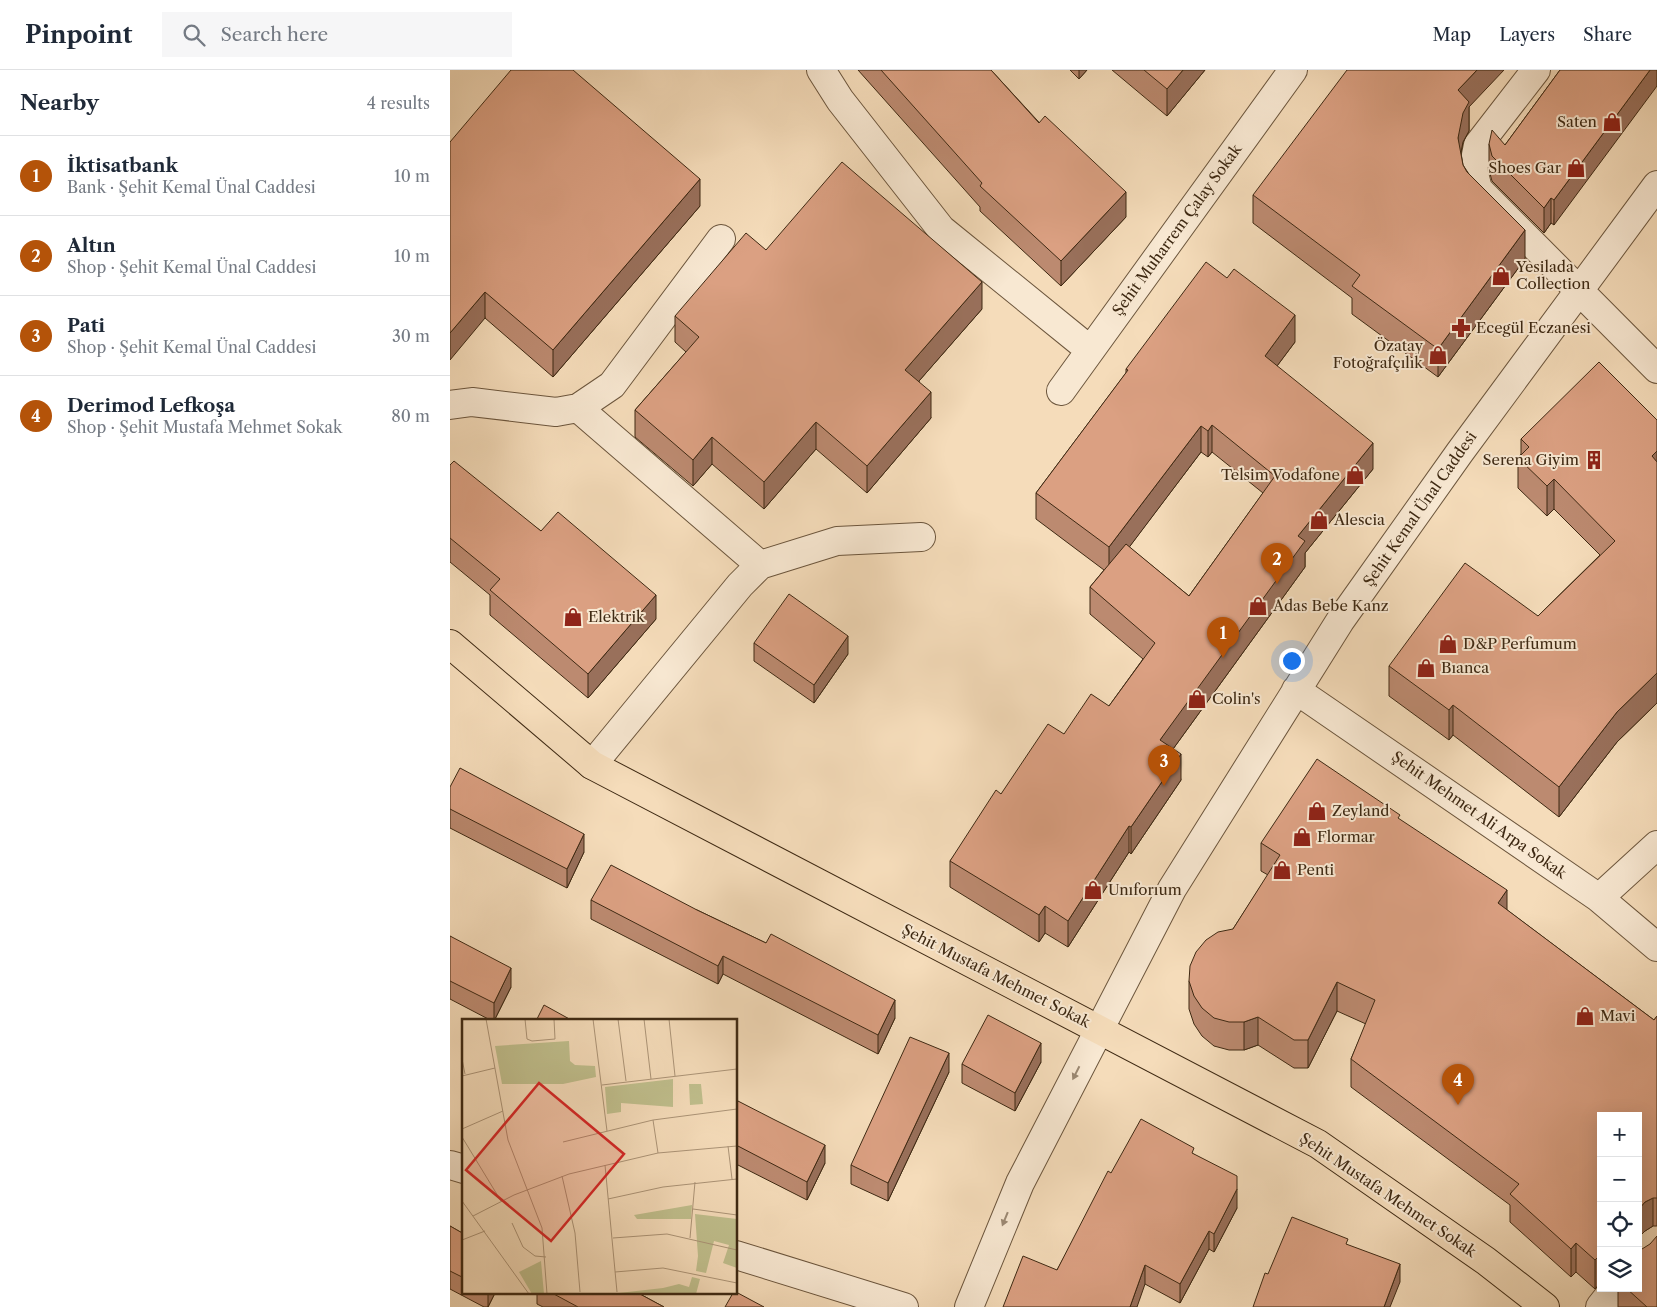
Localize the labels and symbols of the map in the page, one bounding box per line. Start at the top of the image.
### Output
shop icon: Saten [1601,111,1623,133]
place label: Saten [1557,112,1598,131]
street label: Şehit Muharrem Çalay Sokak [1108,139,1246,319]
shop icon: Shoes Gar [1565,157,1587,179]
place label: Shoes Gar [1488,158,1562,177]
place label: Yesilada Collection [1515,257,1591,293]
shop icon: Yesilada Collection [1490,265,1512,287]
pharmacy icon: Ecegül Eczanesi [1450,317,1472,339]
place label: Ecegül Eczanesi [1476,318,1591,337]
place label: Özatay Fotoğrafçılık [1333,336,1424,372]
shop icon: Özatay Fotoğrafçılık [1427,344,1449,366]
street label: Şehit Kemal Ünal Caddesi [1359,427,1481,590]
building icon: Serena Giyim [1583,449,1605,471]
place label: Serena Giyim [1483,450,1579,469]
shop icon: Telsim Vodafone [1344,464,1366,486]
place label: Telsim Vodafone [1221,465,1340,484]
shop icon: Alescia [1308,509,1330,531]
place label: Alescia [1333,510,1385,529]
pin: 2 [1261,543,1293,584]
shop icon: Adas Bebe Kanz [1247,595,1269,617]
place label: Adas Bebe Kanz [1272,596,1389,615]
shop icon: Elektrik [562,606,584,628]
place label: Elektrik [588,607,646,626]
pin: 1 [1207,617,1239,658]
shop icon: D&P Perfumum [1437,633,1459,655]
place label: D&P Perfumum [1463,634,1577,653]
your location [1279,648,1305,674]
shop icon: Bıanca [1415,657,1437,679]
place label: Bıanca [1441,658,1489,677]
shop icon: Colin's [1186,688,1208,710]
place label: Colin's [1212,689,1261,708]
pin: 3 [1148,745,1180,786]
street label: Şehit Mehmet Ali Arpa Sokak [1388,747,1572,883]
shop icon: Zeyland [1306,800,1328,822]
place label: Zeyland [1332,801,1389,820]
shop icon: Flormar [1291,826,1313,848]
place label: Flormar [1317,827,1376,846]
shop icon: Penti [1271,859,1293,881]
place label: Penti [1297,860,1335,879]
shop icon: Unıforıum [1082,879,1104,901]
place label: Unıforıum [1108,880,1182,899]
street label: Şehit Mustafa Mehmet Sokak [899,920,1095,1032]
shop icon: Mavi [1574,1005,1596,1027]
place label: Mavi [1600,1006,1636,1025]
inset map [462,1019,738,1294]
pin: 4 [1442,1064,1474,1105]
one-way arrow [1072,1065,1080,1080]
street label: Şehit Mustafa Mehmet Sokak [1296,1128,1481,1262]
one-way arrow [1001,1212,1009,1227]

